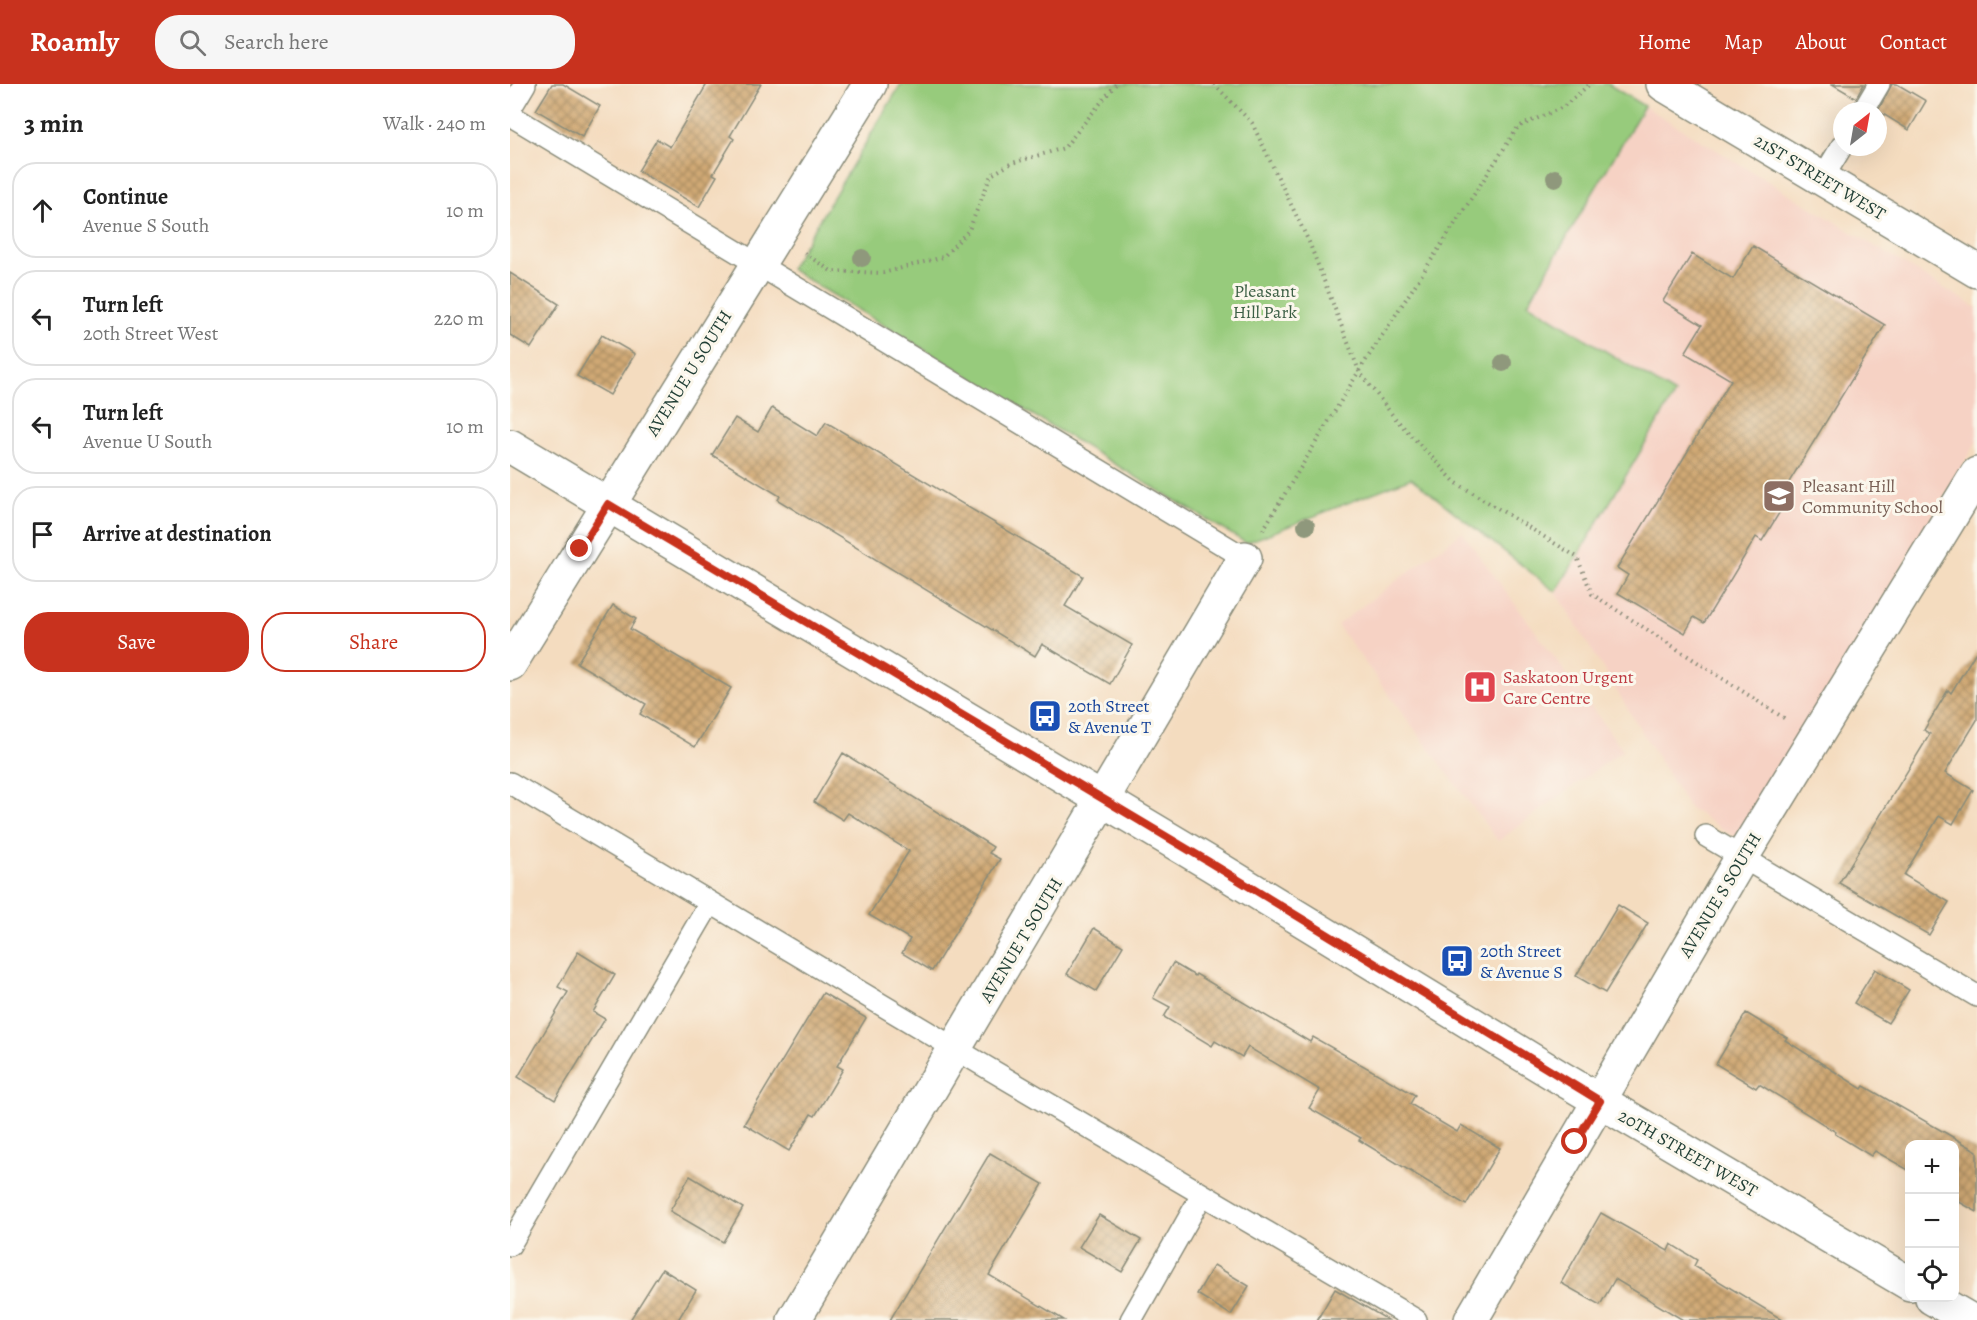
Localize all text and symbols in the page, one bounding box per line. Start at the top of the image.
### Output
search box [155,15,575,69]
text: Roamly [30,23,119,61]
icon: search [176,26,209,59]
text: Search here [224,27,329,57]
text: Home [1638,28,1691,56]
text: Map [1724,28,1762,56]
text: About [1795,28,1847,56]
text: Contact [1880,28,1947,56]
north arrow [1833,102,1887,156]
text: 3 min [24,106,84,141]
text: Walk · 240 m [383,110,486,137]
street label: 21ST STREET WEST [1750,128,1890,226]
text: Continue [83,182,168,212]
icon: ahead [26,194,59,227]
text: 10 m [446,197,484,224]
text: Avenue S South [83,212,209,239]
park label: Pleasant Hill Park [1233,279,1297,324]
text: Turn left [83,290,163,320]
icon: left [26,302,59,335]
text: 220 m [434,305,484,332]
street label: AVENUE U SOUTH [640,305,737,441]
text: 20th Street West [83,320,218,347]
text: Turn left [83,398,163,428]
icon: left [26,410,59,443]
text: 10 m [446,413,484,440]
text: Avenue U South [83,428,212,455]
place label: Pleasant Hill Community School [1802,474,1943,519]
school or university icon: Pleasant Hill Community School [1761,478,1797,514]
icon: arrive [26,518,59,551]
text: Arrive at destination [83,519,272,549]
route end [566,535,592,561]
button: Save [24,612,249,672]
button: Share [261,612,486,672]
place label: Saskatoon Urgent Care Centre [1503,665,1634,710]
hospital icon: Saskatoon Urgent Care Centre [1462,669,1498,705]
place label: 20th Street & Avenue T [1068,694,1151,739]
bus stop icon: 20th Street & Avenue T [1027,698,1063,734]
street label: AVENUE S SOUTH [1673,828,1767,963]
street label: AVENUE T SOUTH [974,873,1068,1008]
place label: 20th Street & Avenue S [1480,939,1563,984]
bus stop icon: 20th Street & Avenue S [1439,943,1475,979]
street label: 20TH STREET WEST [1614,1103,1762,1203]
route start [1561,1128,1587,1154]
map controls [1905,1140,1959,1302]
button: + [1905,1140,1959,1194]
button: − [1905,1194,1959,1248]
button: locate [1905,1248,1959,1302]

